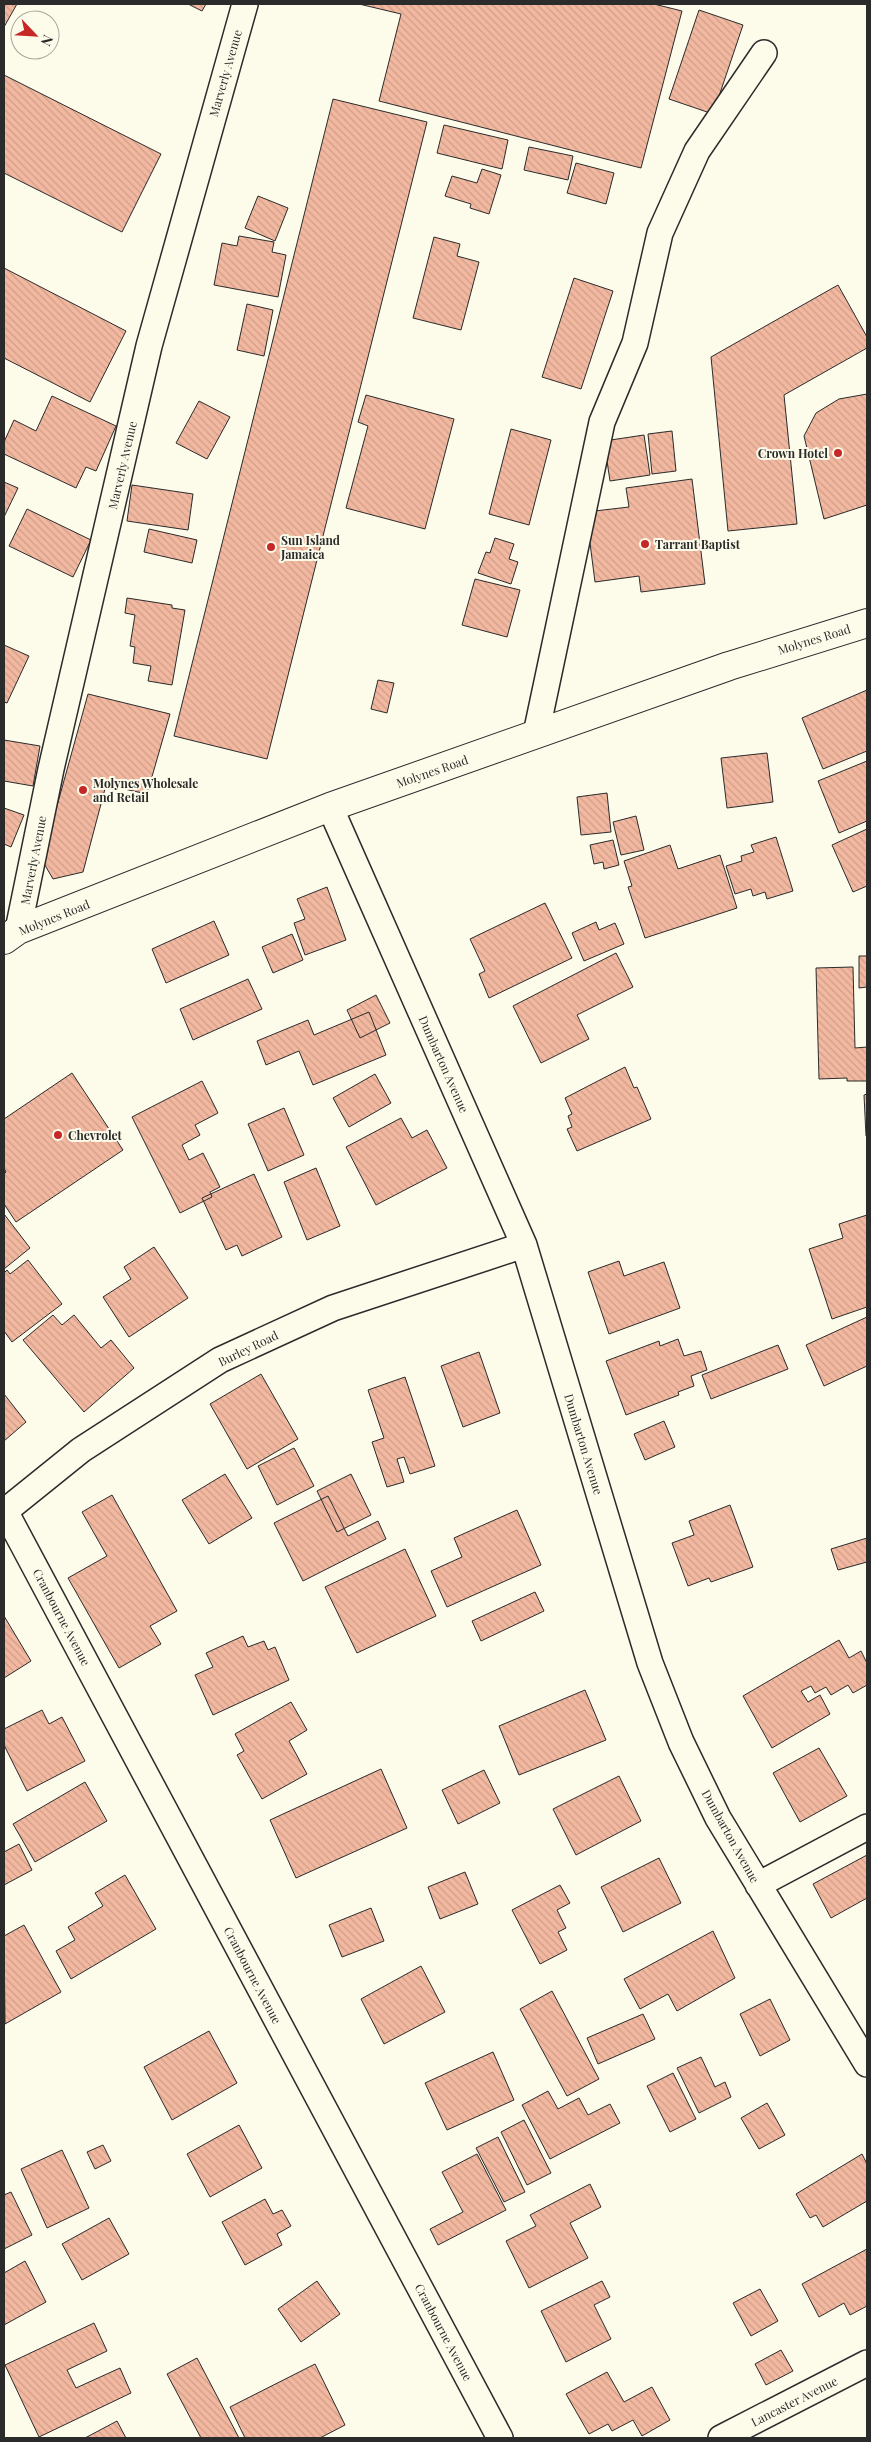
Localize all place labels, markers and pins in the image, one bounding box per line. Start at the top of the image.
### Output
place label: Crown Hotel [758,445,828,461]
marker: Crown Hotel [832,447,844,459]
place label: Sun Island Jamaica [280,532,340,562]
place label: Tarrant Baptist [655,536,741,552]
marker: Tarrant Baptist [639,538,651,550]
marker: Sun Island Jamaica [265,541,277,553]
place label: Molynes Wholesale and Retail [93,775,198,805]
marker: Molynes Wholesale and Retail [77,784,89,796]
place label: Chevrolet [68,1127,123,1143]
marker: Chevrolet [52,1129,64,1141]

